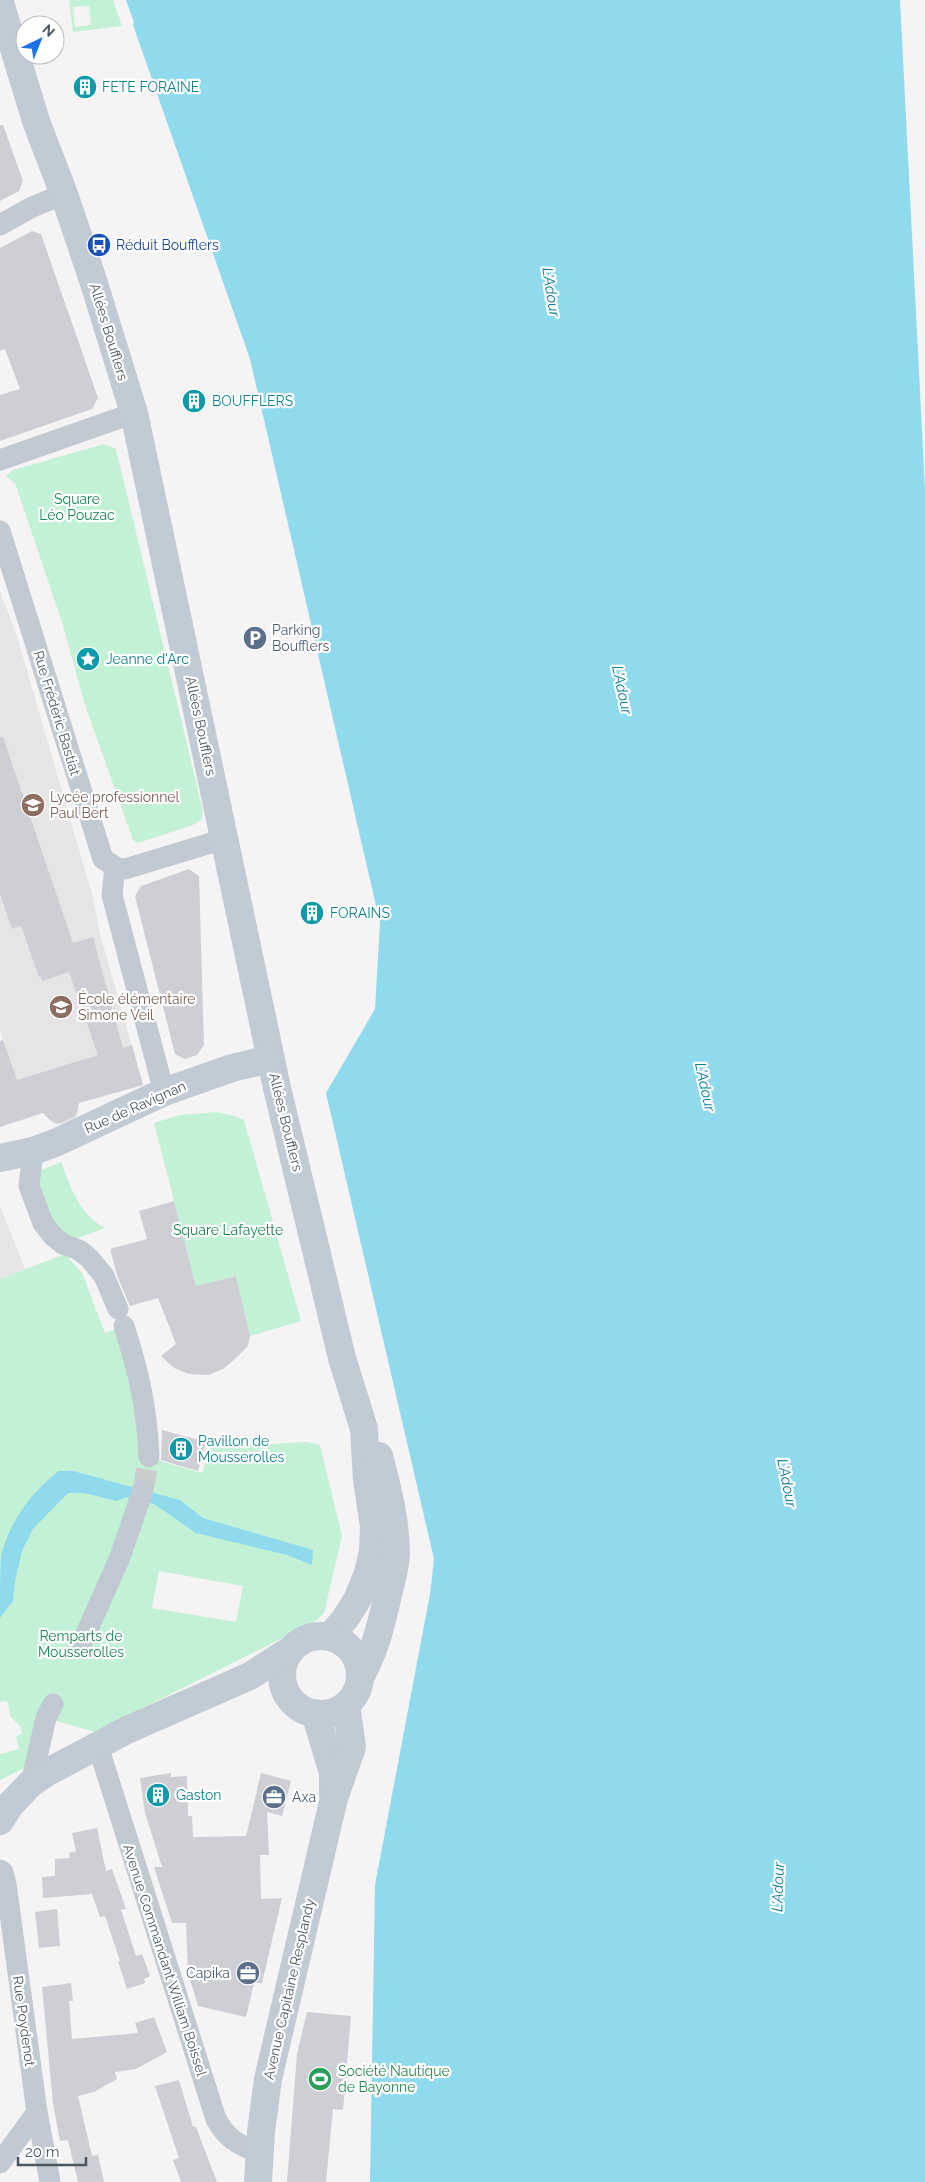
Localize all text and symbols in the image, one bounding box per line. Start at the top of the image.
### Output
north arrow [15,15,65,65]
text: N [40,21,58,40]
building icon: FETE FORAINE [72,74,98,100]
place label: FETE FORAINE [102,79,199,95]
bus stop icon: Réduit Boufflers [86,232,112,258]
place label: Réduit Boufflers [116,237,219,253]
water label: L'Adour [538,266,564,319]
street label: Allées Boufflers [87,281,132,383]
building icon: BOUFFLERS [181,388,207,414]
place label: BOUFFLERS [212,393,294,409]
park label: Square Léo Pouzac [39,491,115,523]
place label: Parking Boufflers [272,622,330,654]
parking icon: Parking Boufflers [242,625,268,651]
place icon: Jeanne d'Arc [75,646,101,672]
street label: Rue Frédéric Bastiat [30,649,84,778]
place label: Jeanne d'Arc [106,651,189,667]
water label: L'Adour [608,664,636,717]
street label: Allées Boufflers [183,675,219,777]
place label: Lycée professionnel Paul Bert [50,789,180,821]
school or university icon: Lycée professionnel Paul Bert [20,792,46,818]
building icon: FORAINS [299,900,325,926]
place label: FORAINS [330,905,390,921]
place label: École élémentaire Simone Veil [78,990,196,1023]
school or university icon: École élémentaire Simone Veil [48,994,74,1020]
water label: L'Adour [691,1061,719,1114]
street label: Allées Boufflers [266,1071,306,1173]
street label: Rue de Ravignan [82,1077,188,1137]
park label: Square Lafayette [173,1222,283,1238]
place label: Pavillon de Mousserolles [198,1433,284,1465]
building icon: Pavillon de Mousserolles [168,1436,194,1462]
water label: L'Adour [773,1457,801,1510]
park label: Remparts de Mousserolles [38,1628,124,1660]
building icon: Gaston [145,1782,171,1808]
office icon: Axa [261,1784,287,1810]
place label: Gaston [176,1787,221,1803]
place label: Axa [292,1789,316,1805]
street label: Avenue Commandant William Boissel [120,1842,210,2078]
water label: L'Adour [768,1861,788,1912]
street label: Avenue Capitaine Resplandy [260,1896,318,2081]
office icon: Capika [235,1960,261,1986]
place label: Capika [186,1965,230,1981]
street label: Rue Poydenot [10,1975,38,2068]
place label: Société Nautique de Bayonne [338,2063,450,2095]
sports icon: Société Nautique de Bayonne [307,2066,333,2092]
scale bar [18,2134,85,2166]
text: 20 m [25,2143,60,2161]

